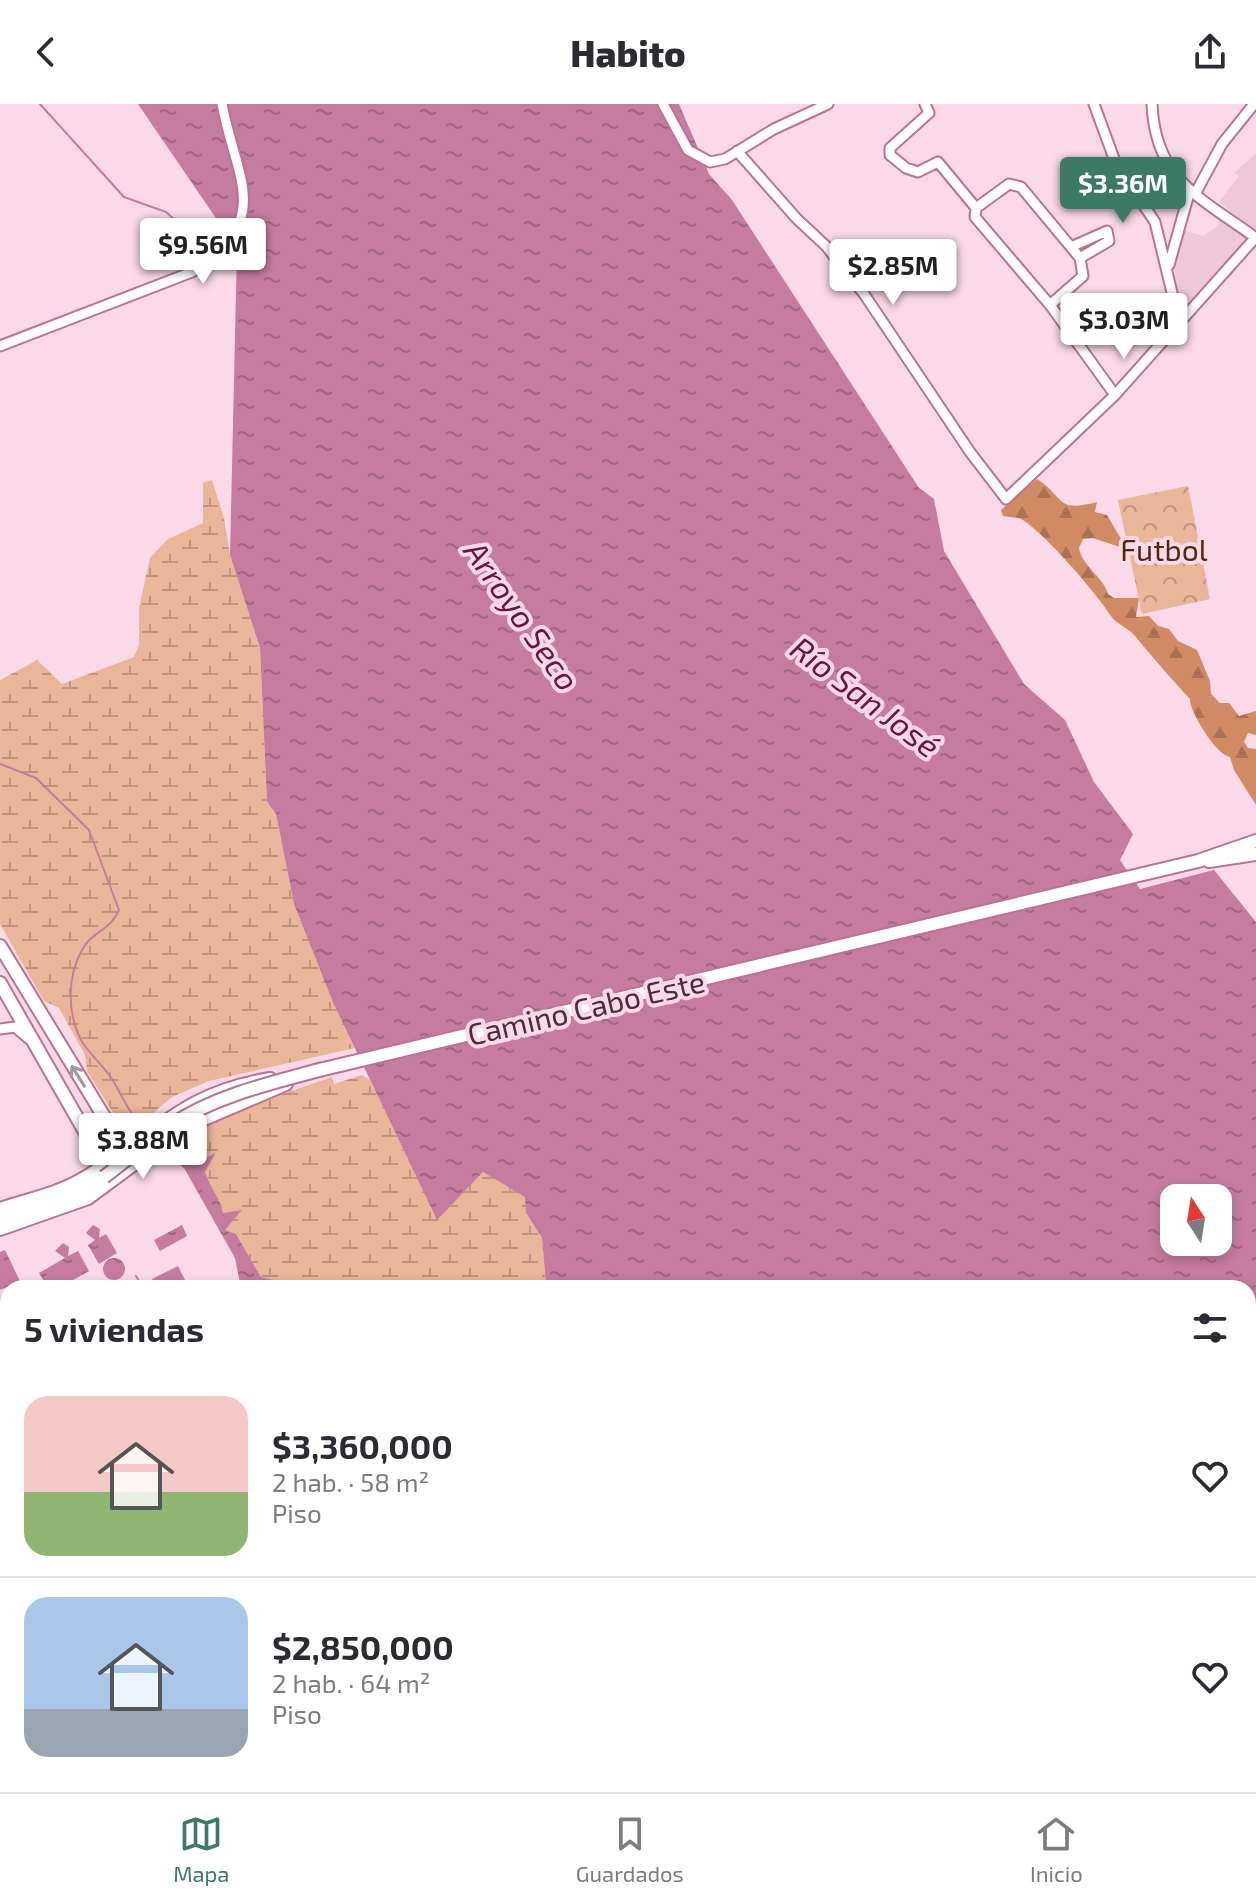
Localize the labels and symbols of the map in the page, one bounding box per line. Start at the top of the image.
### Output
pin: $3.36M [1058,157,1188,225]
pin: $9.56M [138,218,268,286]
pin: $2.85M [828,239,958,307]
pin: $3.03M [1059,293,1189,361]
park label: Futbol [1120,531,1208,567]
water label: Arroyo Seco [456,532,588,698]
water label: Río San José [784,628,948,764]
street label: Camino Cabo Este [464,962,708,1052]
one-way arrow [69,1065,85,1088]
pin: $3.88M [78,1113,208,1181]
north arrow [1160,1184,1232,1256]

